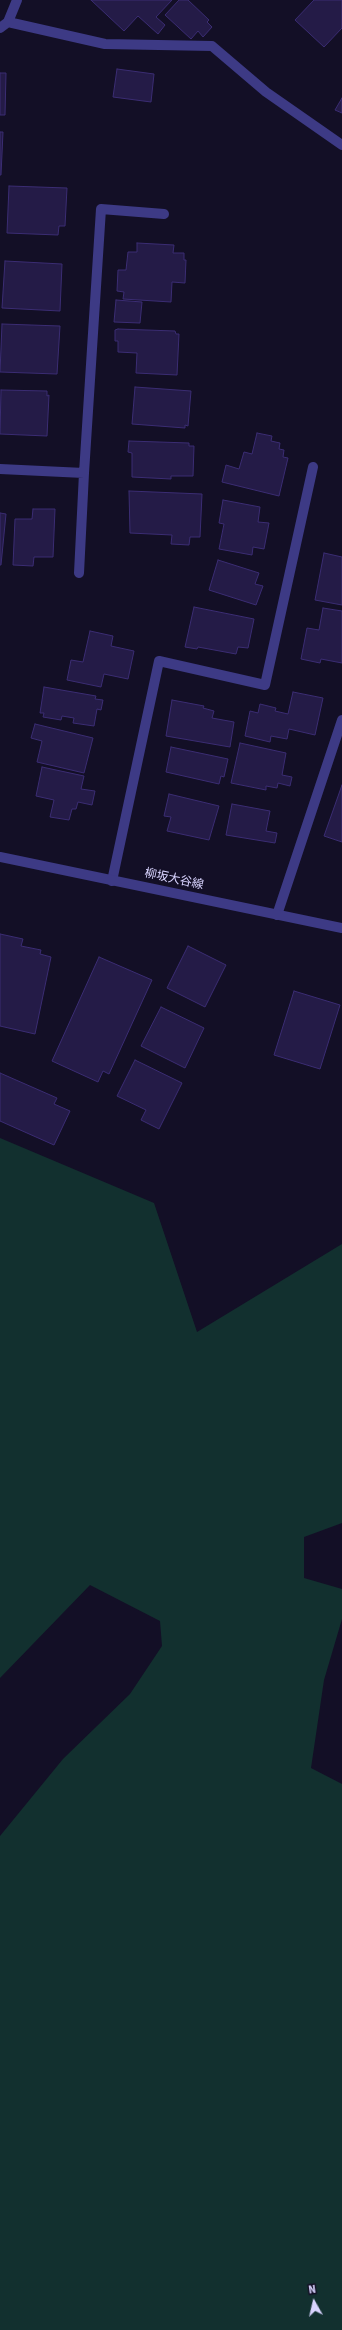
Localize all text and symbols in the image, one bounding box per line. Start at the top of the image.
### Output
street label: 柳坂大谷線 [143,867,205,893]
north arrow [294,2282,334,2322]
text: N [308,2282,317,2298]

